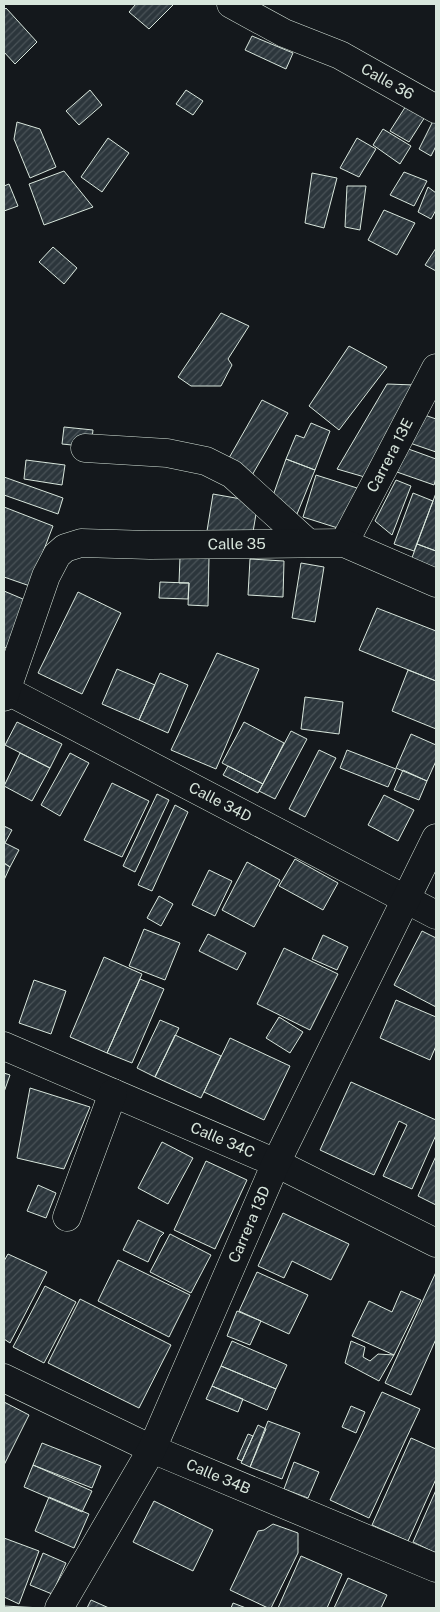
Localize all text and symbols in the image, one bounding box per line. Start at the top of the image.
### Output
street label: Calle 36 [358,60,417,103]
street label: Carrera 13E [363,415,416,495]
street label: Calle 35 [208,535,266,552]
street label: Calle 34D [186,778,255,825]
street label: Calle 34C [188,1118,258,1161]
street label: Carrera 13D [225,1183,273,1265]
street label: Calle 34B [184,1455,253,1497]

